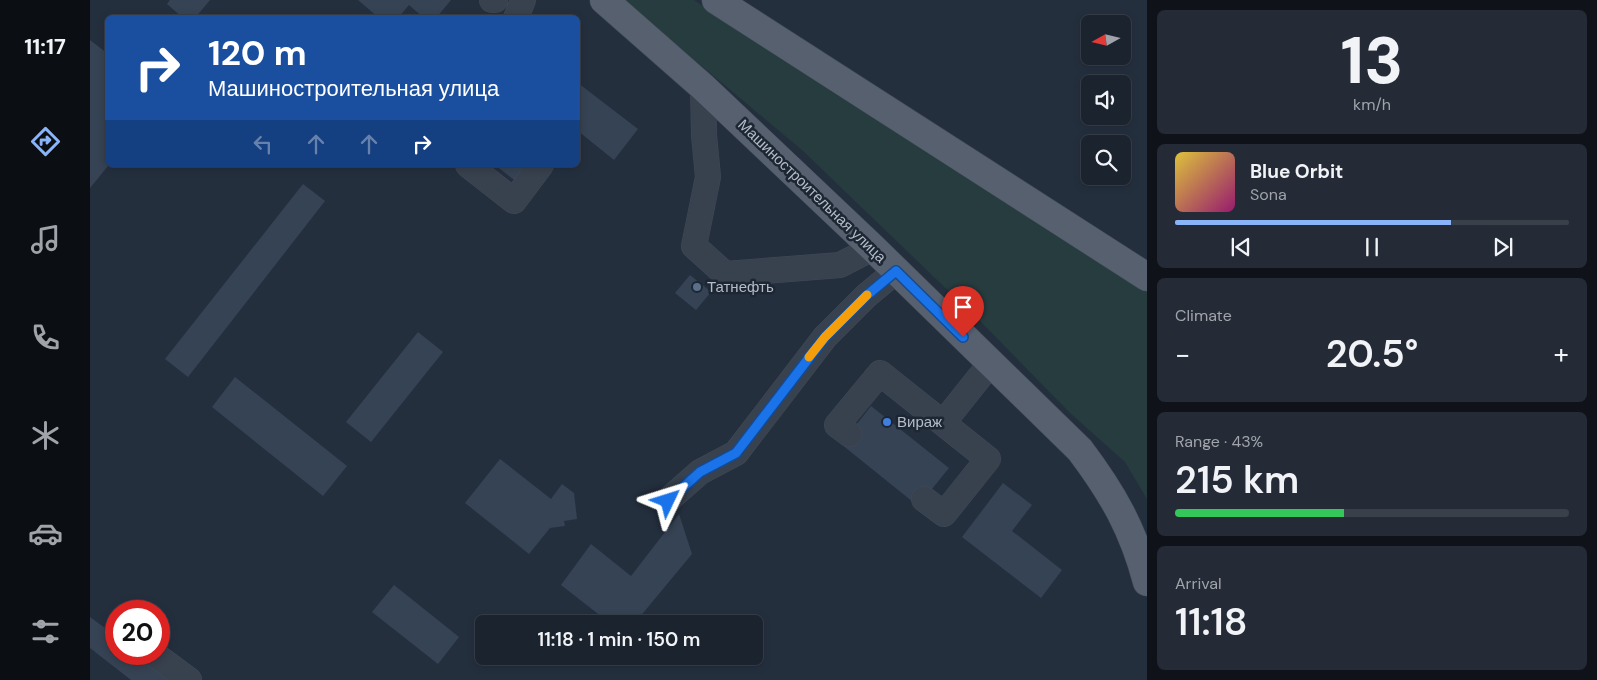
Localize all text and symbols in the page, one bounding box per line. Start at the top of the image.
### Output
north arrow [1081,15,1131,65]
map controls [1081,15,1131,185]
text: 13 [1341,19,1403,103]
text: 120 m [208,30,307,76]
text: 11:17 [24,32,66,61]
icon: right [125,35,190,100]
text: Машиностроительная улица [208,74,499,103]
button: sound [1081,75,1131,125]
text: km/h [1353,94,1391,115]
street label: Машиностроительная улица [734,115,891,268]
icon: directions [28,124,63,159]
icon: left [249,130,277,158]
icon: ahead [302,130,330,158]
icon: ahead [355,130,383,158]
icon: right [408,130,436,158]
button: search [1081,135,1131,185]
text: Blue Orbit [1250,159,1343,184]
text: Sona [1250,184,1287,205]
icon: music [28,222,63,257]
icon: previous [1227,233,1255,261]
icon: pause [1358,233,1386,261]
icon: next [1489,233,1517,261]
place label: Татнефть [707,277,774,297]
marker: Татнефть [691,281,703,293]
pin [942,286,984,337]
icon: arrive [949,293,977,321]
text: Climate [1175,305,1232,326]
icon: phone [28,320,63,355]
text: 20.5° [1326,329,1418,379]
text: − [1175,336,1190,373]
text: + [1554,336,1569,373]
place label: Вираж [897,412,942,432]
marker: Вираж [881,416,893,428]
icon: climate [28,418,63,453]
text: Range · 43% [1175,431,1263,452]
text: 215 km [1175,455,1299,505]
position arrow [641,474,693,526]
icon: car [28,516,63,551]
text: Arrival [1175,573,1222,594]
text: 11:18 [1175,597,1248,647]
speed limit sign: 20 [105,600,170,665]
icon: filters [28,614,63,649]
text: 11:18 · 1 min · 150 m [538,627,700,652]

